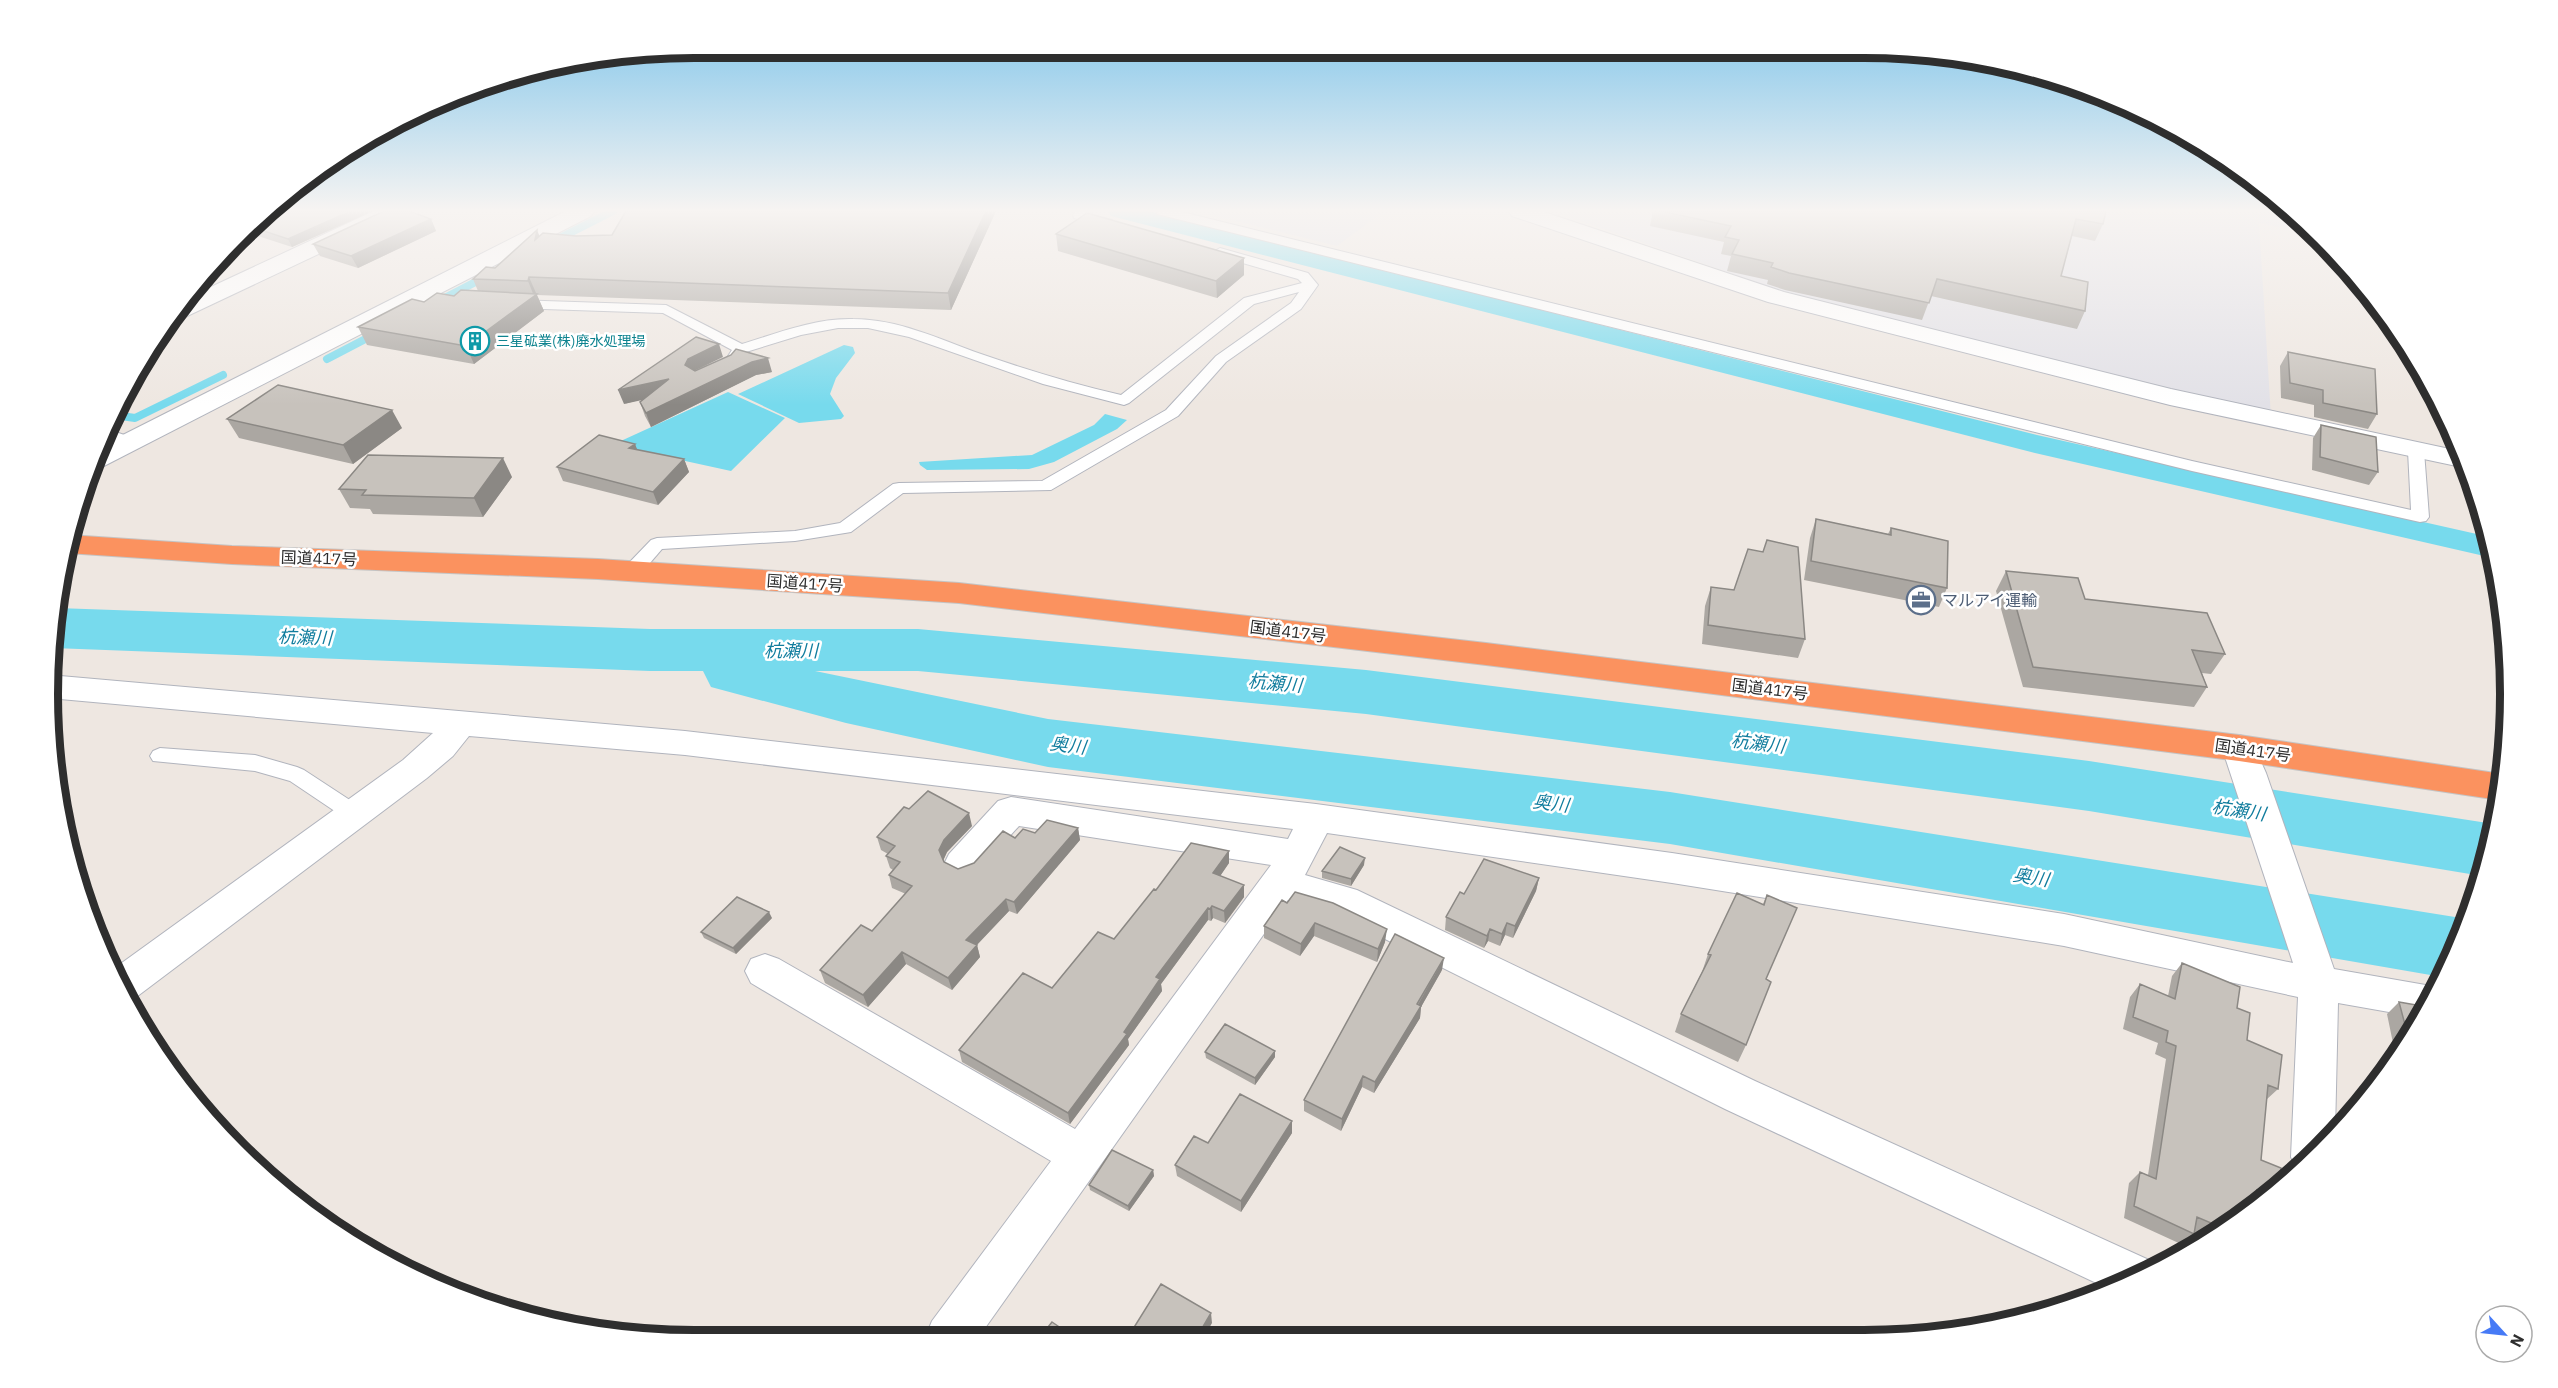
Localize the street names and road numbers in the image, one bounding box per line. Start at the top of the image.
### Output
street label: 国道417号 [280,547,358,569]
street label: 国道417号 [766,570,844,596]
street label: 国道417号 [1249,616,1327,646]
street label: 国道417号 [1731,674,1809,704]
street label: 国道417号 [2214,735,2292,765]

